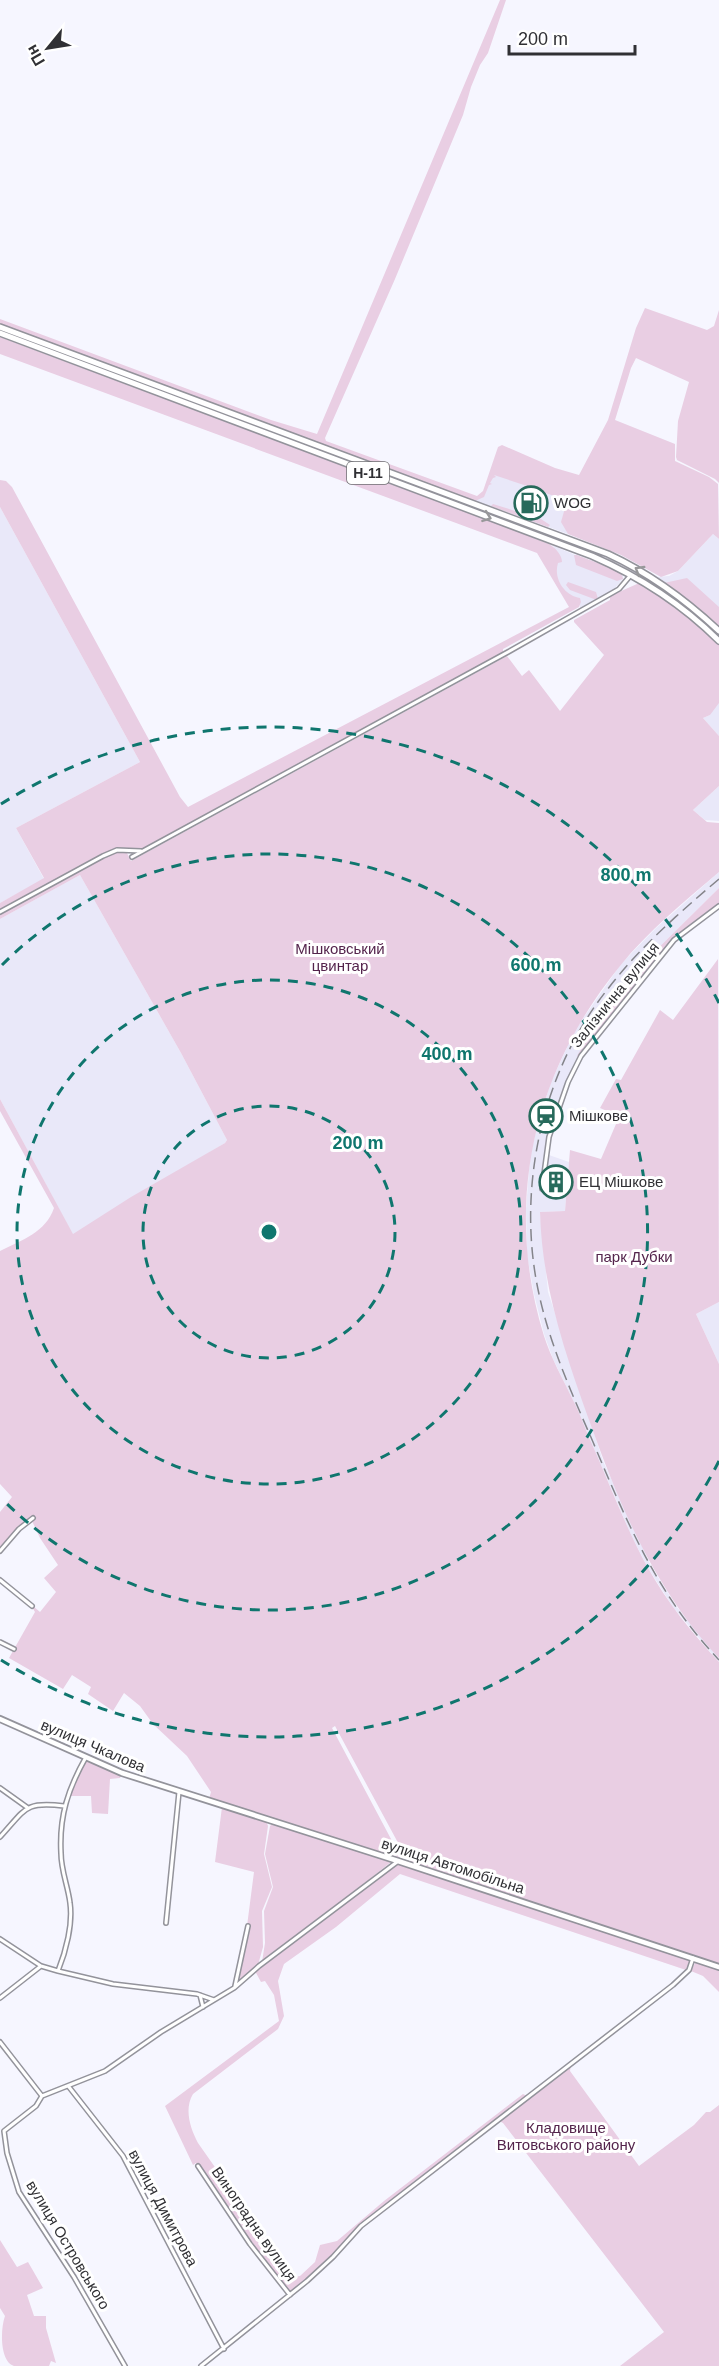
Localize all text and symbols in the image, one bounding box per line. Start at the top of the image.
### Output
north arrow [18,18,78,78]
scale bar [509,18,635,56]
text: 200 m [518,29,568,49]
text: Пн [23,42,48,69]
road number: Н-11 [347,462,389,484]
fuel station icon: WOG [513,485,549,521]
place label: WOG [554,494,592,511]
one-way arrow [481,510,492,522]
one-way arrow [635,566,645,578]
text: 800 m [600,865,652,885]
street label: Залізнична вулиця [567,939,662,1051]
park label: Мішковський цвинтар [295,940,385,974]
text: 600 m [510,955,562,975]
text: 400 m [421,1044,473,1064]
station icon: Мішкове [528,1098,564,1134]
place label: Мішкове [569,1107,628,1124]
text: 200 m [332,1133,384,1153]
building icon: ЕЦ Мішкове [538,1164,574,1200]
place label: ЕЦ Мішкове [579,1173,663,1190]
centre of rings [259,1222,279,1242]
park label: парк Дубки [595,1248,673,1265]
street label: вулиця Чкалова [39,1716,148,1775]
street label: вулиця Автомобільна [380,1834,527,1897]
park label: Кладовище Витовського району [497,2119,636,2153]
street label: вулиця Димитрова [125,2146,202,2270]
street label: Виноградна вулиця [209,2163,300,2284]
street label: вулиця Островського [23,2177,114,2312]

